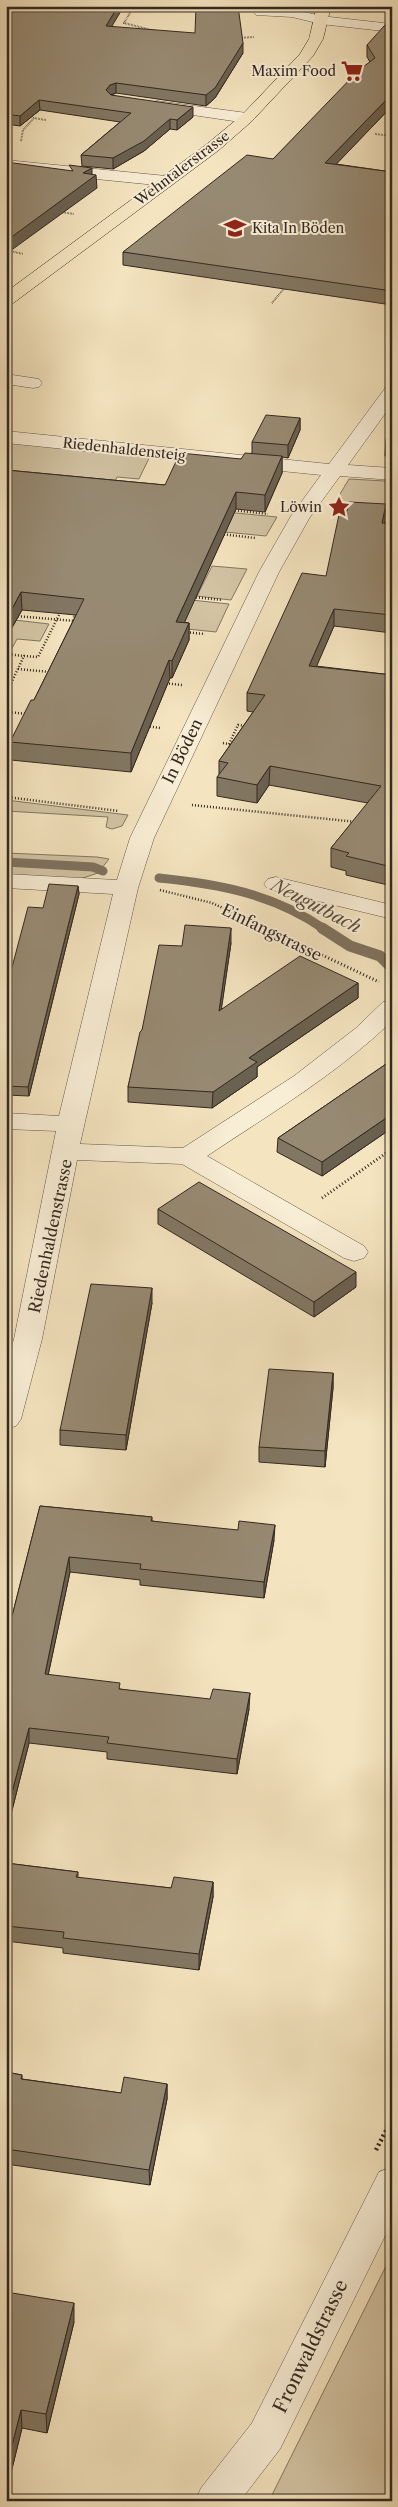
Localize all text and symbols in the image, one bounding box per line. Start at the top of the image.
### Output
supermarket icon: Maxim Food [339,58,365,84]
place label: Maxim Food [251,62,336,80]
street label: Wehntalerstrasse [130,126,233,210]
school or university icon: Kita In Böden [222,215,248,241]
place label: Kita In Böden [252,219,345,237]
street label: Riedenhaldensteig [62,434,187,464]
place icon: Löwin [326,494,352,520]
place label: Löwin [280,498,322,516]
street label: In Böden [158,715,206,787]
water label: Neugutbach [266,873,365,938]
street label: Einfangstrasse [219,899,325,965]
street label: Riedenhaldenstrasse [24,1157,76,1315]
street label: Fronwaldstrasse [268,2276,353,2417]

